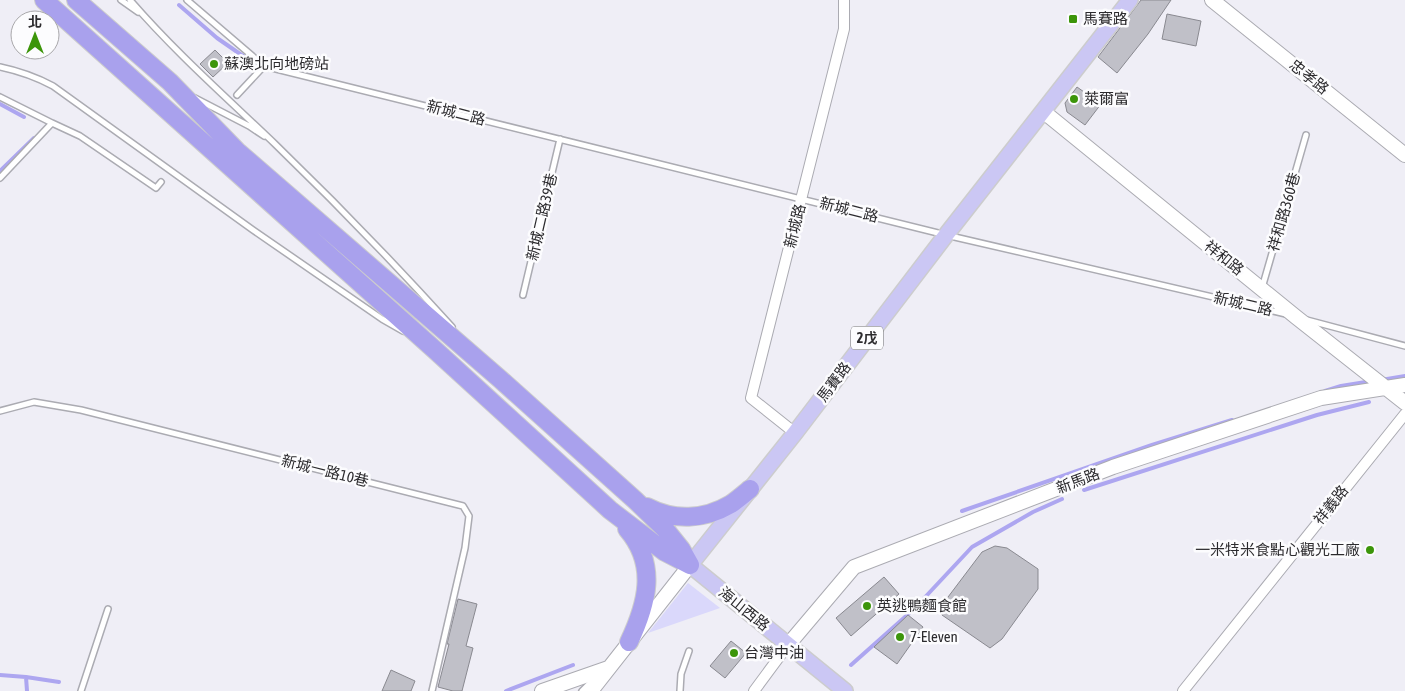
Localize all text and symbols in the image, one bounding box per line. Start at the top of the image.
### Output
north arrow [10,10,60,60]
place label: 馬賽路 [1083,10,1128,27]
marker: 馬賽路 [1067,13,1079,25]
text: 北 [28,14,42,30]
place label: 蘇澳北向地磅站 [224,55,329,72]
street label: 忠孝路 [1286,56,1332,97]
marker: 蘇澳北向地磅站 [208,58,220,70]
place label: 萊爾富 [1084,90,1129,107]
marker: 萊爾富 [1068,93,1080,105]
street label: 新城二路 [425,97,487,128]
street label: 祥和路360巷 [1264,171,1303,253]
street label: 新城二路39巷 [523,172,560,262]
street label: 新城二路 [818,194,880,225]
street label: 新城路 [781,202,808,250]
street label: 祥和路 [1201,237,1247,278]
street label: 新城二路 [1212,288,1274,319]
road number: 2戊 [851,326,883,349]
street label: 馬賽路 [813,359,854,405]
street label: 新城一路10巷 [280,451,370,490]
street label: 新馬路 [1054,465,1102,497]
street label: 祥義路 [1310,482,1351,528]
place label: 一米特米食點心觀光工廠 [1195,541,1360,558]
marker: 一米特米食點心觀光工廠 [1364,544,1376,556]
street label: 海山西路 [716,583,773,634]
place label: 英逃鴨麵食館 [877,597,967,614]
marker: 英逃鴨麵食館 [861,600,873,612]
place label: 7-Eleven [910,628,958,645]
marker: 7-Eleven [894,631,906,643]
place label: 台灣中油 [744,644,804,661]
marker: 台灣中油 [728,647,740,659]

